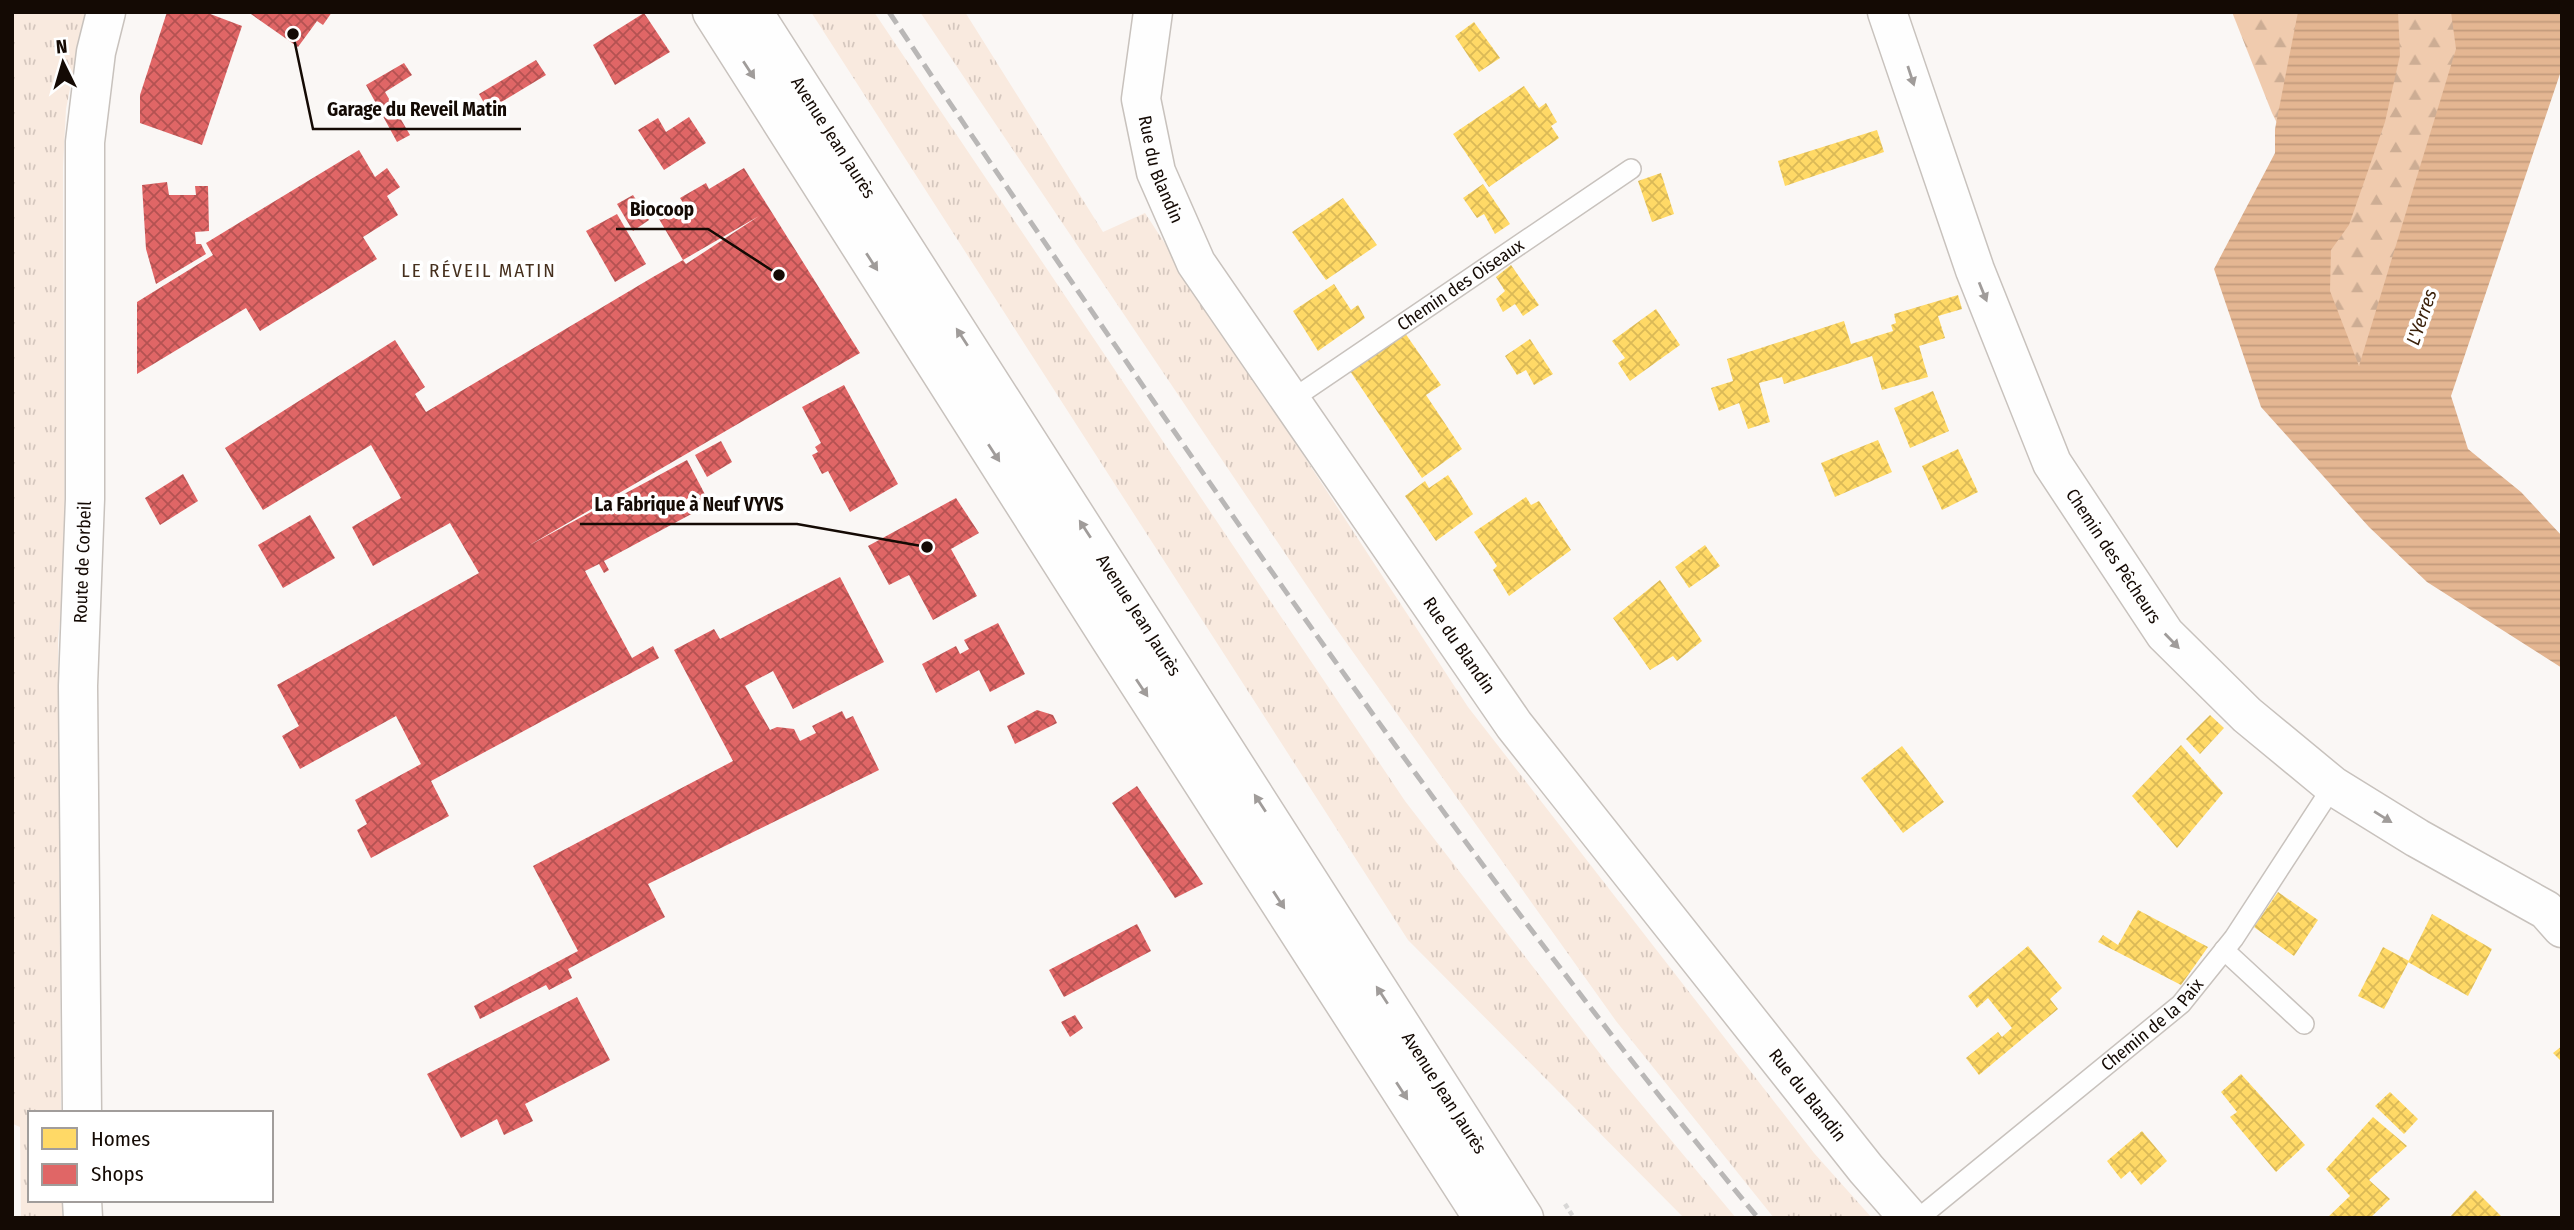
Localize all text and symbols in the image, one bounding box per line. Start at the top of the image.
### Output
north arrow [28,28,98,98]
text: N [55,35,68,59]
one-way arrow [743,60,756,79]
one-way arrow [1906,66,1917,87]
street label: Avenue Jean Jaurès [786,73,880,203]
callout: Garage du Reveil Matin [313,89,521,129]
text: Garage du Reveil Matin [327,98,507,121]
street label: Rue du Blandin [1134,113,1188,227]
callout: Biocoop [616,189,708,229]
text: Biocoop [630,198,694,221]
street label: Chemin des Oiseaux [1393,234,1528,336]
one-way arrow [865,252,878,271]
district label: LE RÉVEIL MATIN [401,259,557,282]
one-way arrow [1978,281,1989,302]
water label: L'Yerres [2401,286,2442,348]
one-way arrow [955,328,968,347]
one-way arrow [987,444,1000,463]
callout: La Fabrique à Neuf VYVS [580,484,797,524]
street label: Chemin des Pêcheurs [2061,485,2166,628]
text: La Fabrique à Neuf VYVS [594,493,784,516]
street label: Route de Corbeil [69,500,96,624]
one-way arrow [1078,519,1091,539]
street label: Avenue Jean Jaurès [1092,550,1186,680]
street label: Rue du Blandin [1418,593,1500,698]
one-way arrow [2164,632,2181,649]
one-way arrow [1136,678,1149,698]
one-way arrow [1253,793,1266,813]
one-way arrow [2374,811,2393,824]
one-way arrow [1273,890,1286,909]
street label: Chemin de la Paix [2096,974,2208,1076]
one-way arrow [1376,985,1389,1005]
street label: Avenue Jean Jaurès [1397,1028,1491,1158]
street label: Rue du Blandin [1764,1044,1851,1146]
one-way arrow [1395,1082,1408,1101]
legend [28,1111,273,1202]
text: Homes [91,1126,150,1152]
text: Shops [91,1161,144,1187]

